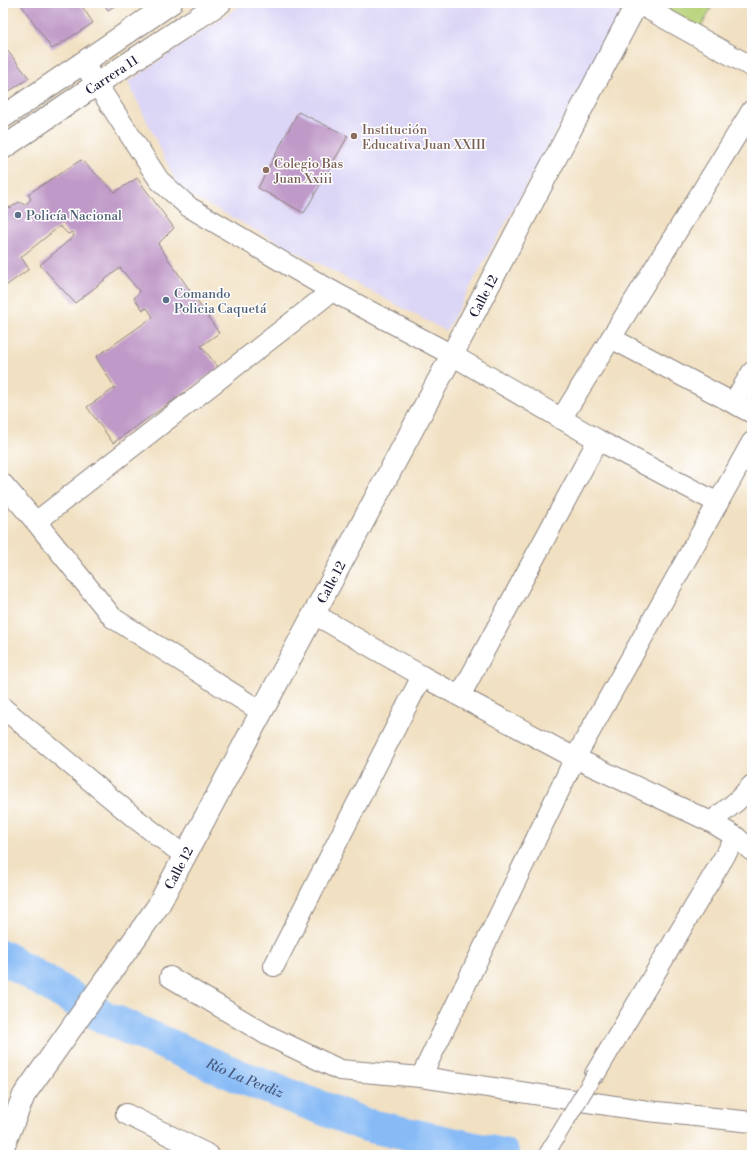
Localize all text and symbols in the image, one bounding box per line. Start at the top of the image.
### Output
street label: Carrera 11 [83,52,142,99]
place label: Institución Educativa Juan XXIII [362,122,486,153]
marker: Institución Educativa Juan XXIII [349,131,359,141]
place label: Colegio Bas Juan Xxiii [273,156,343,187]
marker: Colegio Bas Juan Xxiii [261,165,271,175]
place label: Policía Nacional [26,208,122,224]
marker: Policía Nacional [13,210,23,220]
street label: Calle 12 [466,272,502,320]
place label: Comando Policia Caquetá [174,286,267,317]
marker: Comando Policia Caquetá [161,295,171,305]
street label: Calle 12 [314,559,350,606]
street label: Calle 12 [161,844,197,892]
water label: Río La Perdiz [202,1054,286,1103]

